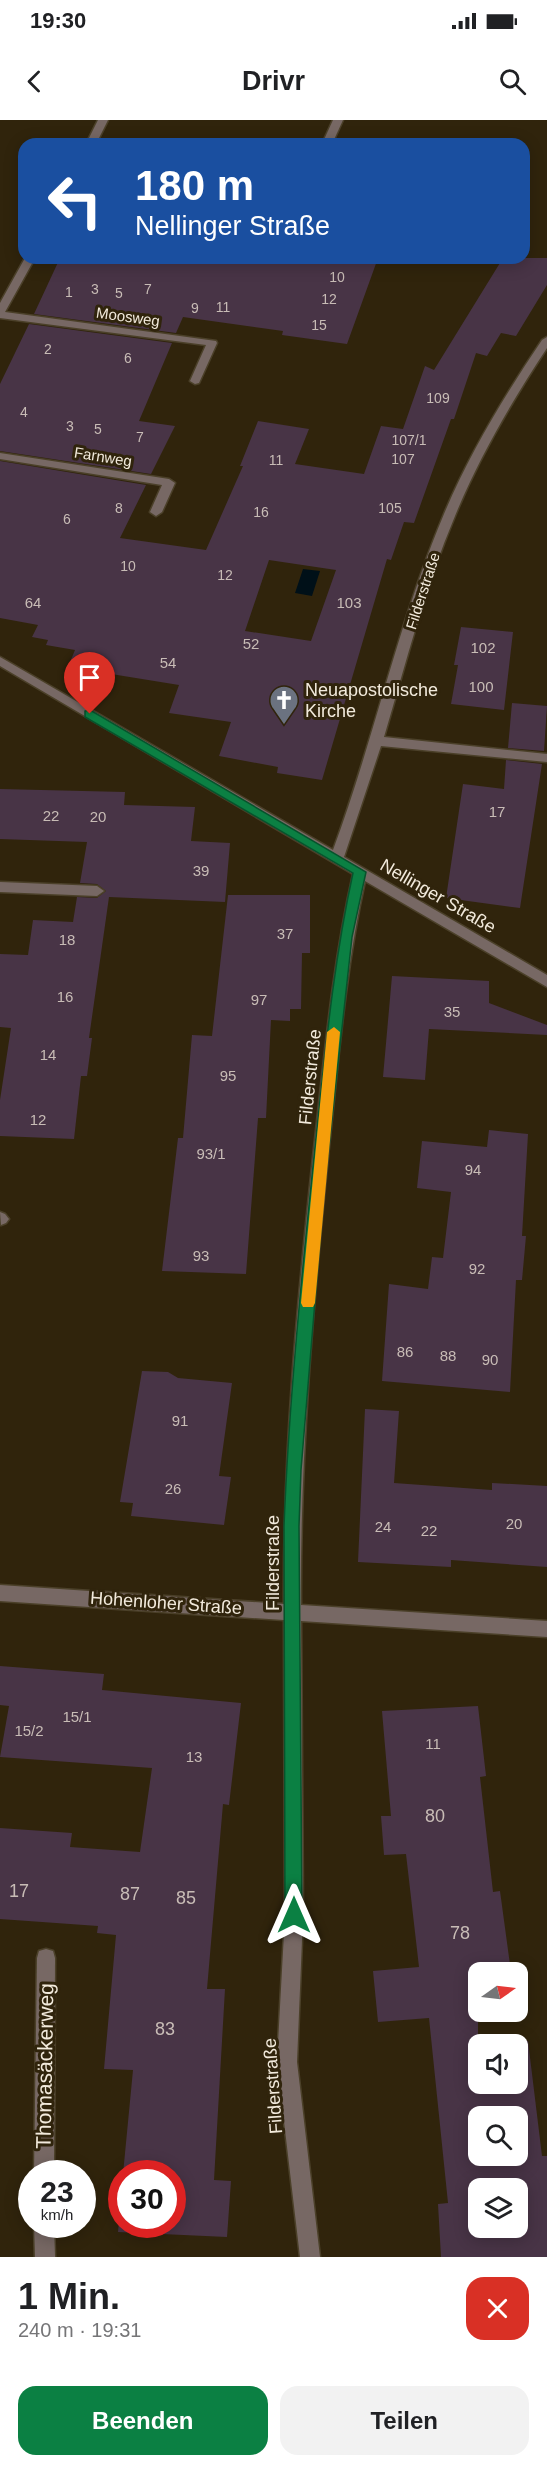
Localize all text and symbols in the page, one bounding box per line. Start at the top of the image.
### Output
text: 19:30 [30,8,86,33]
icon: back [18,65,51,98]
icon: search [496,65,529,98]
text: Drivr [242,66,305,96]
icon: left [36,162,114,240]
text: 180 m [135,162,254,209]
text: Nellinger Straße [135,211,330,241]
house number: 10 [329,269,345,285]
house number: 3 [91,281,99,297]
house number: 7 [144,281,152,297]
house number: 1 [65,284,73,300]
house number: 5 [115,285,123,301]
house number: 12 [321,291,337,307]
house number: 11 [216,299,230,315]
house number: 9 [191,300,199,316]
street label: Moosweg [95,304,161,329]
house number: 15 [311,317,327,333]
house number: 2 [44,341,52,357]
house number: 6 [124,350,132,366]
house number: 109 [426,390,450,406]
house number: 4 [20,404,28,420]
house number: 3 [66,418,74,434]
house number: 5 [94,421,102,437]
house number: 7 [136,429,144,445]
house number: 107/1 [391,432,427,448]
street label: Farnweg [73,444,133,469]
house number: 107 [391,451,415,467]
house number: 11 [269,452,283,468]
house number: 8 [115,500,123,516]
house number: 105 [378,500,402,516]
house number: 16 [253,504,269,520]
house number: 6 [63,511,71,527]
street label: Filderstraße [402,550,443,632]
house number: 10 [120,558,136,574]
house number: 12 [217,567,233,583]
house number: 64 [25,594,41,611]
house number: 103 [336,594,362,611]
house number: 52 [243,635,259,652]
house number: 102 [470,639,496,656]
pin [64,652,115,714]
house number: 54 [160,654,176,671]
icon: arrive [73,661,106,694]
house number: 100 [468,678,494,695]
place label: Neuapostolische Kirche [305,680,438,721]
church icon: Neuapostolische Kirche [268,684,300,726]
house number: 17 [489,803,505,820]
house number: 22 [43,807,59,824]
house number: 20 [90,808,106,825]
street label: Nellinger Straße [377,855,499,937]
house number: 39 [193,862,209,879]
house number: 37 [277,925,293,942]
house number: 18 [59,931,75,948]
house number: 16 [57,988,73,1005]
house number: 97 [251,991,267,1008]
house number: 35 [444,1003,460,1020]
street label: Filderstraße [295,1028,325,1126]
house number: 14 [40,1046,56,1063]
house number: 95 [220,1067,236,1084]
house number: 12 [30,1111,46,1128]
house number: 93/1 [196,1145,226,1162]
house number: 94 [465,1161,481,1178]
house number: 93 [193,1247,209,1264]
house number: 92 [469,1260,485,1277]
house number: 86 [397,1343,413,1360]
house number: 88 [440,1347,456,1364]
house number: 90 [482,1351,498,1368]
house number: 91 [172,1412,188,1429]
house number: 26 [165,1480,181,1497]
street label: Filderstraße [263,1515,283,1611]
house number: 20 [506,1515,522,1532]
house number: 24 [375,1518,391,1535]
house number: 22 [421,1522,437,1539]
street label: Hohenloher Straße [89,1588,243,1618]
house number: 15/1 [62,1708,92,1725]
house number: 15/2 [14,1722,44,1739]
house number: 11 [425,1735,441,1752]
house number: 13 [186,1748,202,1765]
house number: 80 [425,1806,445,1826]
house number: 17 [9,1881,29,1901]
position arrow [262,1883,326,1947]
house number: 87 [120,1884,140,1904]
house number: 85 [176,1888,196,1908]
house number: 78 [450,1923,470,1943]
north arrow [468,1962,528,2022]
map controls [468,1962,528,2238]
street label: Thomasäckerweg [32,1983,57,2149]
house number: 83 [155,2019,175,2039]
button: sound [468,2034,528,2094]
street label: Filderstraße [260,2037,286,2135]
button: search [468,2106,528,2166]
speed limit sign: 30 [108,2160,186,2238]
text: 23 [40,2175,74,2208]
button: layers [468,2178,528,2238]
text: km/h [41,2206,73,2223]
text: 1 Min. [18,2276,120,2317]
button: close [466,2277,529,2340]
text: 240 m · 19:31 [18,2319,141,2341]
button: Beenden [18,2386,268,2455]
button: Teilen [280,2386,529,2455]

